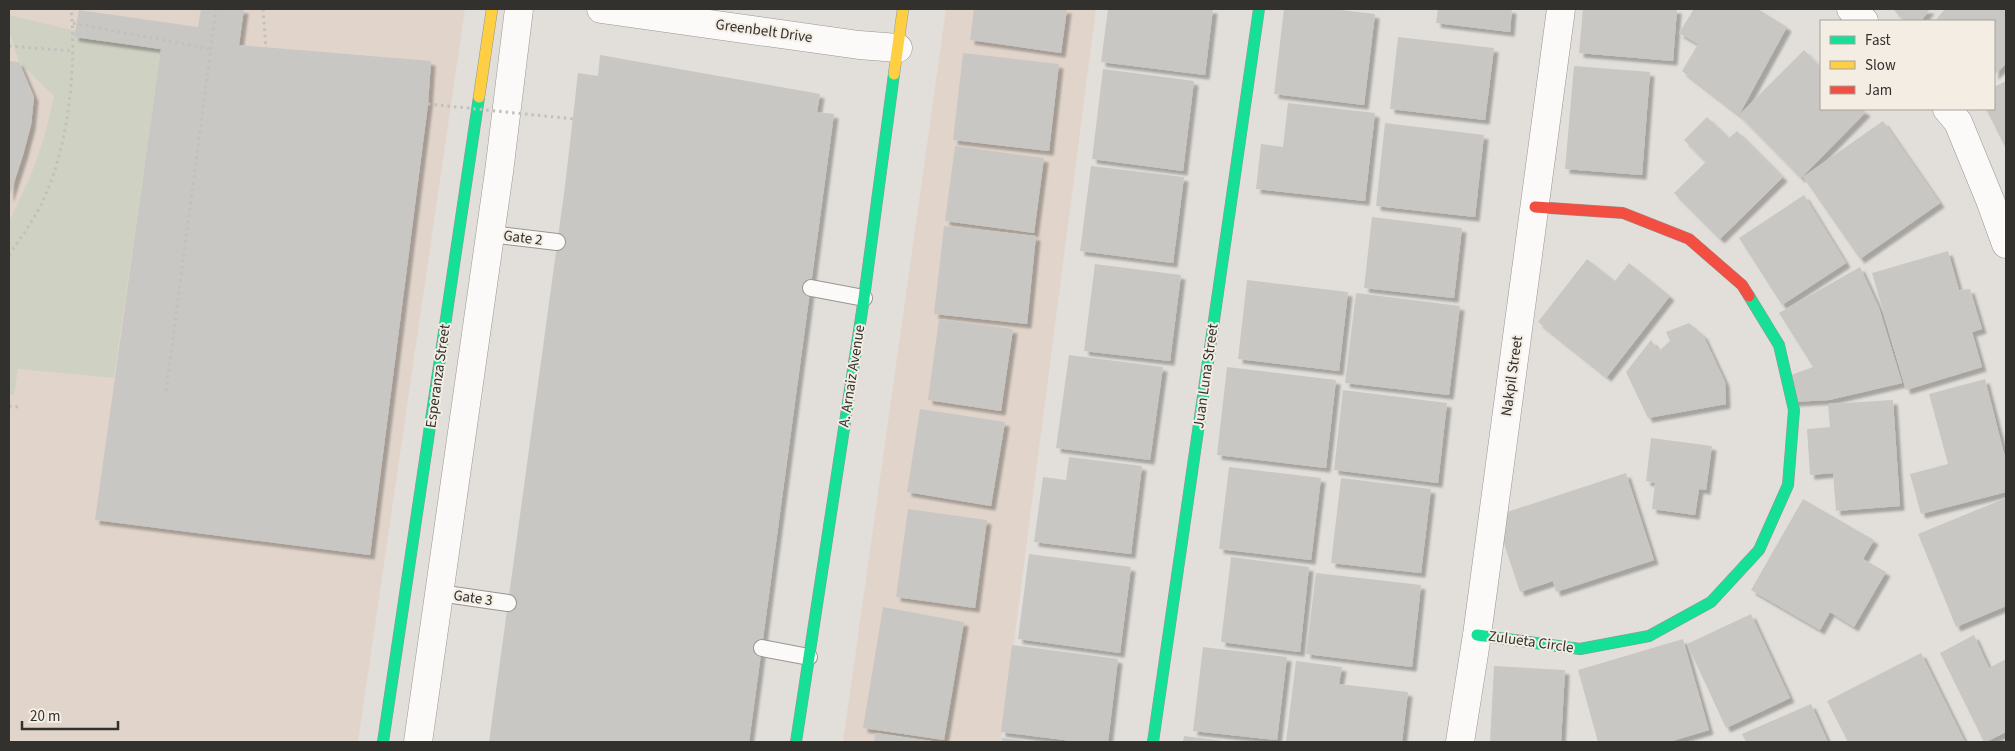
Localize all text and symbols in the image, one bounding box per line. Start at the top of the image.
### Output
street label: Greenbelt Drive [714,14,814,48]
legend [1820,20,1995,110]
text: Fast [1865,30,1891,51]
text: Slow [1865,55,1896,76]
text: Jam [1865,80,1892,101]
street label: Gate 2 [502,225,544,251]
street label: Juan Luna Street [1188,322,1224,430]
street label: Esperanza Street [420,323,456,429]
street label: A. Arnaiz Avenue [834,323,870,429]
street label: Nakpil Street [1496,334,1528,418]
street label: Gate 3 [452,585,494,611]
street label: Zulueta Circle [1487,626,1575,658]
scale bar [22,698,119,730]
text: 20 m [30,706,60,727]

